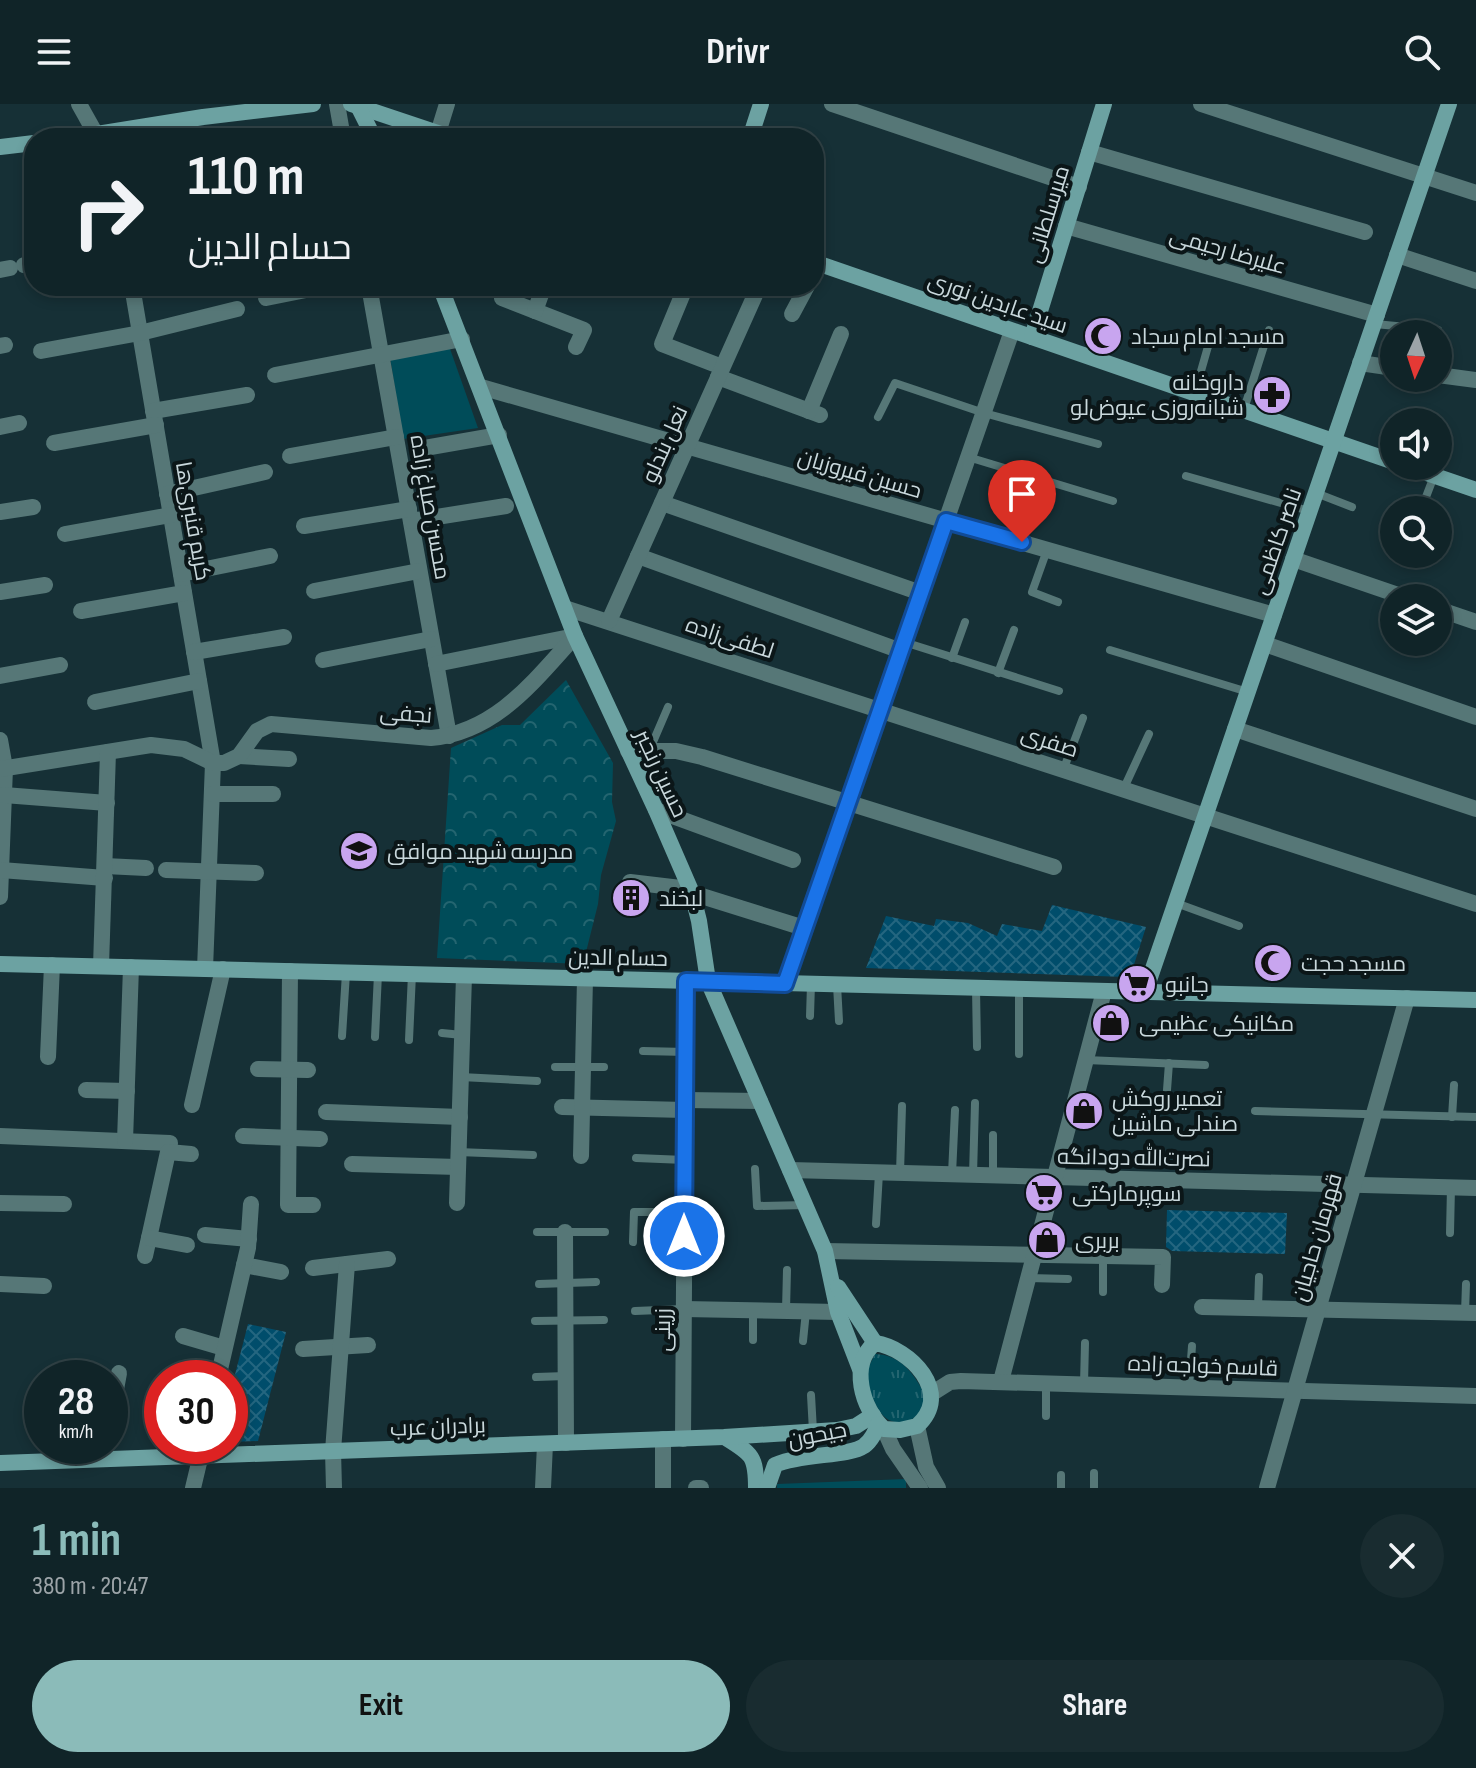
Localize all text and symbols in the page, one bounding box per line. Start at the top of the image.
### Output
icon: menu [32,30,76,74]
icon: search [1400,30,1444,74]
text: Drivr [706,31,770,74]
text: 110 m [188,144,304,211]
icon: right [56,160,160,264]
street label: میرسلطانی [1021,162,1076,266]
street label: علیرضا رحیمی [1166,222,1289,281]
text: حسام الدین [188,227,351,270]
street label: سید عابدین نوری [924,267,1071,340]
mosque icon: مسجد امام سجاد [1082,315,1124,357]
north arrow [1380,320,1452,392]
map controls [1380,320,1452,656]
place label: مسجد امام سجاد [1131,324,1285,352]
place label: داروخانه شبانه‌روزی عیوض‌لو [1070,370,1244,422]
pharmacy icon: داروخانه شبانه‌روزی عیوض‌لو [1251,374,1293,416]
street label: نعل بندلو [636,402,694,487]
button: sound [1380,408,1452,480]
street label: محسن صباغ زاده [403,433,456,582]
street label: حسین فیروزیان [794,444,925,505]
street label: کریم قنبری‌ها [168,459,216,583]
pin [988,460,1056,542]
icon: arrive [1000,472,1044,516]
street label: ناصر کاظمی [1247,485,1308,598]
button: search [1380,496,1452,568]
button: layers [1380,584,1452,656]
street label: لطفی‌زاده [682,611,777,665]
street label: نجفی [379,699,433,730]
street label: صفری [1018,721,1081,764]
street label: حسین رنجبر [628,723,693,822]
school or university icon: مدرسه شهید موافق [338,830,380,872]
place label: مدرسه شهید موافق [387,839,573,866]
building icon: لبخند [610,877,652,919]
place label: لبخند [659,886,703,913]
mosque icon: مسجد حجت [1252,942,1294,984]
street label: حسام الدین [568,944,668,974]
place label: مسجد حجت [1301,951,1406,978]
supermarket icon: جانبو [1116,963,1158,1005]
place label: جانبو [1165,972,1209,999]
shop icon: مکانیکی عظیمی [1090,1002,1132,1044]
place label: مکانیکی عظیمی [1139,1011,1294,1038]
place label: تعمیر روکش صندلی ماشین [1112,1086,1238,1138]
shop icon: تعمیر روکش صندلی ماشین [1063,1090,1105,1132]
street label: نصرت‌الله دودانگه [1057,1142,1211,1173]
street label: قهرمان حاجیان [1286,1170,1349,1304]
supermarket icon: سوپرمارکتی [1023,1172,1065,1214]
place label: سوپرمارکتی [1072,1181,1181,1208]
position arrow [642,1194,726,1278]
shop icon: بربری [1026,1219,1068,1261]
place label: بربری [1075,1228,1120,1255]
street label: زرینی [650,1308,677,1352]
street label: قاسم خواجه زاده [1127,1350,1279,1384]
speed limit sign: 30 [144,1360,248,1464]
text: 28 [58,1378,94,1426]
street label: برادران عرب [390,1412,486,1443]
street label: جیحون [786,1417,849,1454]
text: km/h [59,1420,93,1444]
text: 1 min [32,1512,121,1569]
button: close [1360,1514,1444,1598]
text: 380 m · 20:47 [32,1571,148,1602]
button: Exit [32,1660,730,1752]
button: Share [746,1660,1444,1752]

